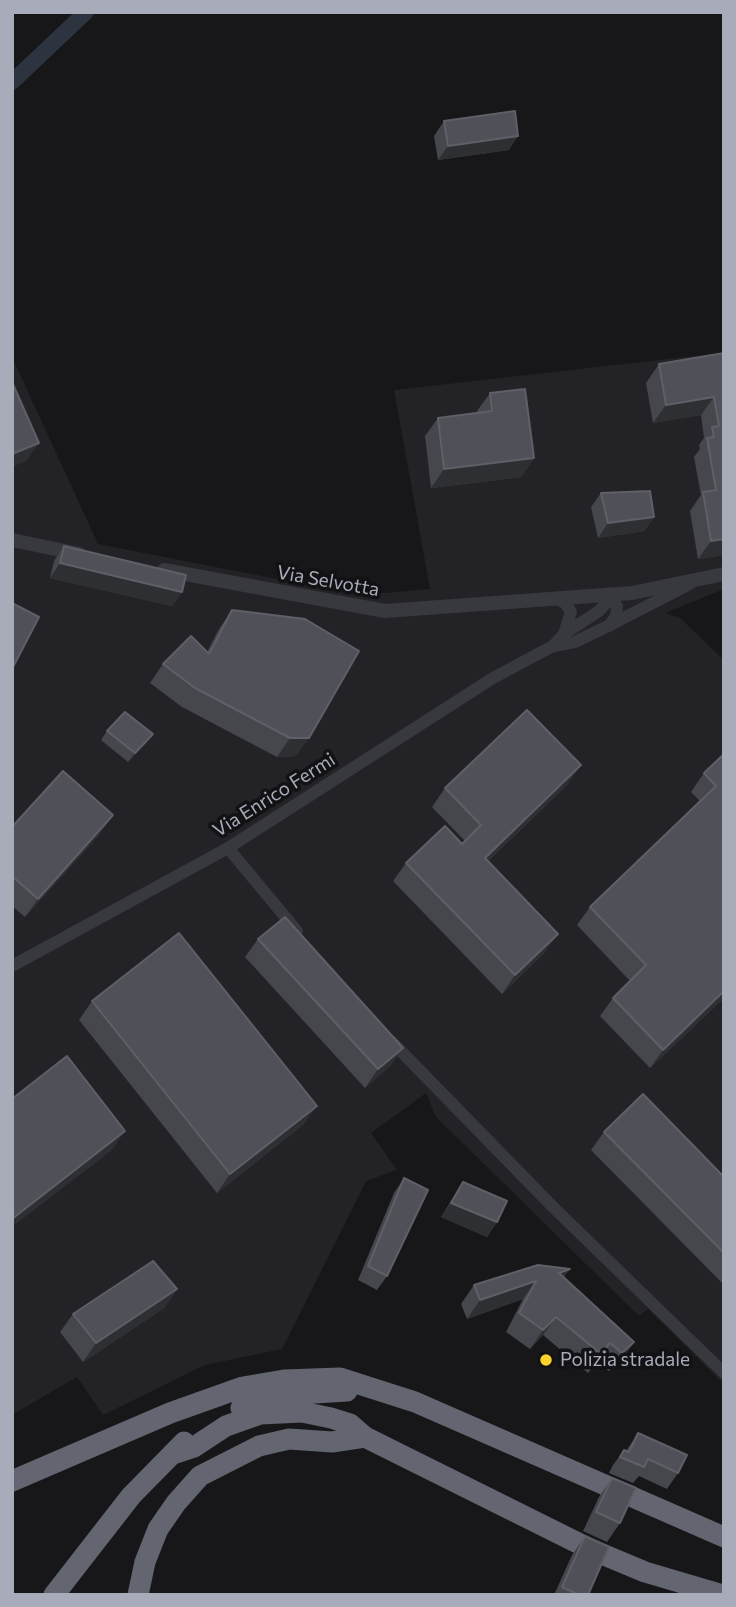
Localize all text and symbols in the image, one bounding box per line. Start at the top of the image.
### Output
street label: Via Selvotta [275,561,381,601]
street label: Via Enrico Fermi [209,748,339,842]
place label: Polizia stradale [560,1349,690,1371]
marker: Polizia stradale [538,1352,554,1368]

